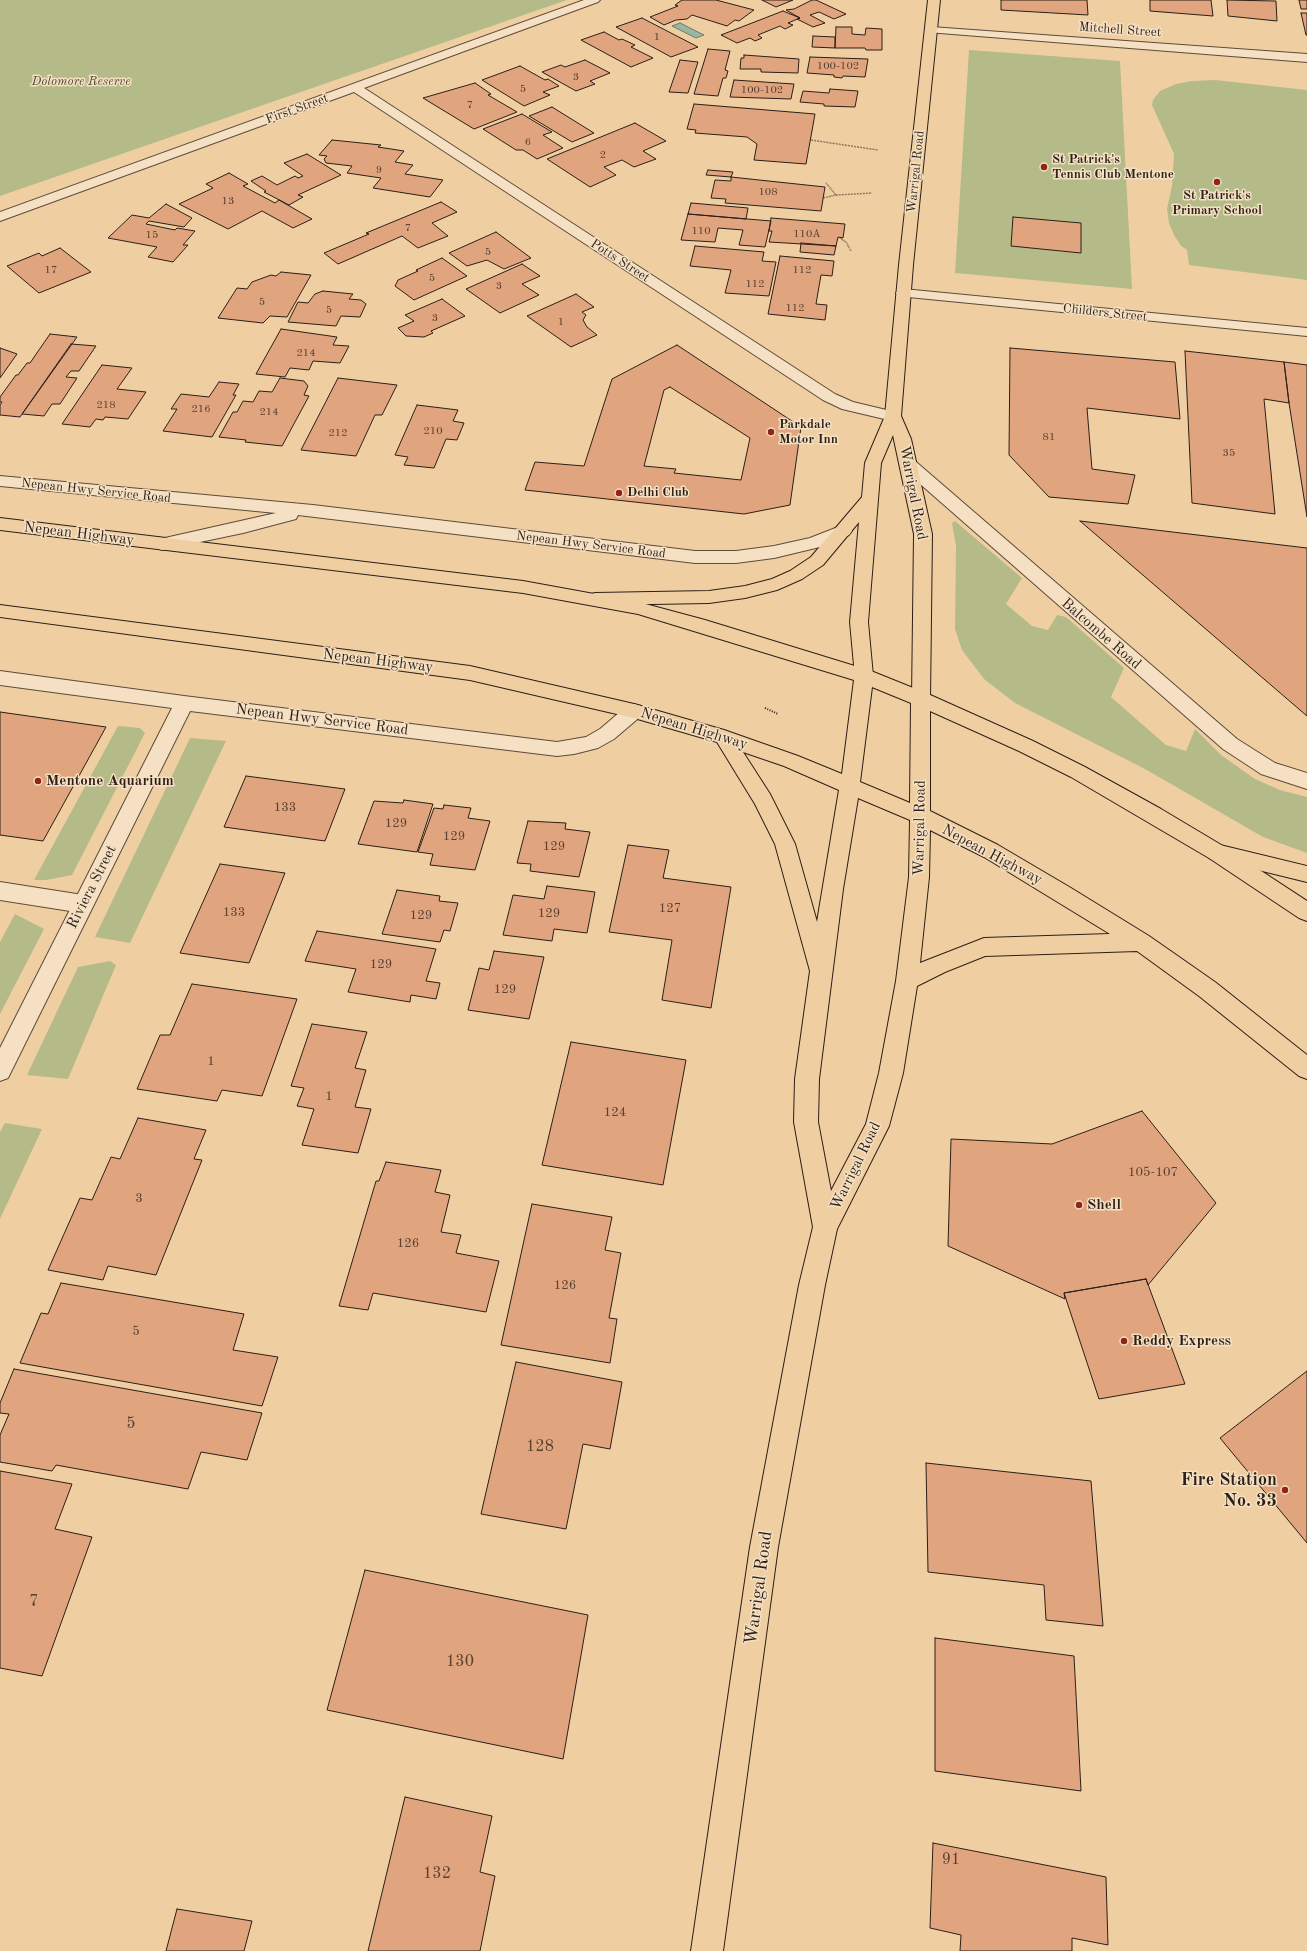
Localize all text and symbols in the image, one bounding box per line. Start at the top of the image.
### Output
street label: Mitchell Street [1078,19,1162,41]
house number: 1 [654,30,660,44]
house number: 100-102 [817,59,859,73]
house number: 3 [573,70,579,84]
park label: Dolomore Reserve [31,74,131,90]
house number: 5 [520,82,526,96]
house number: 100-102 [741,83,783,97]
street label: First Street [263,90,331,128]
house number: 7 [467,98,473,112]
street label: Warrigal Road [904,130,928,214]
house number: 6 [525,135,531,149]
house number: 2 [600,148,606,162]
place label: St Patrick's Tennis Club Mentone [1052,152,1174,183]
marker: St Patrick's Tennis Club Mentone [1039,162,1049,172]
house number: 9 [376,163,382,177]
marker: St Patrick's Primary School [1212,177,1222,187]
house number: 108 [758,185,778,199]
place label: St Patrick's Primary School [1172,188,1262,219]
house number: 13 [222,194,234,208]
house number: 7 [405,221,411,235]
house number: 110 [691,224,711,238]
house number: 110A [793,227,821,241]
house number: 15 [146,228,158,242]
street label: Potts Street [587,236,653,286]
house number: 5 [485,245,491,259]
house number: 17 [45,263,57,277]
house number: 112 [792,263,812,277]
house number: 5 [429,271,435,285]
house number: 112 [745,277,765,291]
house number: 3 [496,279,502,293]
house number: 5 [259,295,265,309]
house number: 112 [785,301,805,315]
street label: Childers Street [1062,301,1148,325]
house number: 5 [326,303,332,317]
house number: 3 [432,311,438,325]
house number: 1 [558,315,564,329]
house number: 214 [296,346,316,360]
house number: 218 [96,398,116,412]
house number: 216 [191,402,211,416]
house number: 214 [259,405,279,419]
place label: Parkdale Motor Inn [779,417,838,448]
house number: 210 [423,424,443,438]
house number: 212 [328,426,348,440]
marker: Parkdale Motor Inn [766,427,776,437]
house number: 81 [1043,430,1055,444]
street label: Warrigal Road [895,444,931,542]
house number: 35 [1223,446,1235,460]
street label: Nepean Hwy Service Road [20,475,172,507]
place label: Delhi Club [627,485,689,501]
marker: Delhi Club [614,488,624,498]
street label: Nepean Highway [23,518,135,550]
street label: Nepean Hwy Service Road [515,528,667,562]
street label: Balcombe Road [1057,594,1145,674]
street label: Nepean Highway [322,645,434,677]
street label: Nepean Hwy Service Road [235,700,409,740]
street label: Nepean Highway [638,704,750,754]
place label: Mentone Aquarium [46,772,174,790]
marker: Mentone Aquarium [33,776,43,786]
street label: Warrigal Road [910,780,930,876]
house number: 133 [274,800,296,816]
house number: 129 [385,816,407,832]
street label: Nepean Highway [939,821,1045,889]
house number: 129 [443,829,465,845]
house number: 129 [543,839,565,855]
street label: Riviera Street [63,842,121,932]
house number: 127 [659,901,681,917]
house number: 133 [223,905,245,921]
house number: 129 [538,906,560,922]
house number: 129 [410,908,432,924]
house number: 129 [370,957,392,973]
house number: 129 [494,982,516,998]
house number: 1 [207,1054,215,1070]
house number: 1 [325,1089,333,1105]
house number: 124 [604,1105,626,1121]
street label: Warrigal Road [827,1119,885,1213]
house number: 105-107 [1128,1165,1178,1181]
house number: 3 [135,1191,143,1207]
place label: Shell [1087,1196,1121,1214]
marker: Shell [1074,1200,1084,1210]
house number: 126 [397,1236,419,1252]
house number: 126 [554,1278,576,1294]
house number: 5 [132,1324,140,1340]
place label: Reddy Express [1132,1332,1231,1350]
marker: Reddy Express [1119,1336,1129,1346]
house number: 5 [126,1414,136,1434]
house number: 128 [526,1437,554,1457]
place label: Fire Station No. 33 [1180,1469,1277,1512]
marker: Fire Station No. 33 [1280,1485,1290,1495]
street label: Warrigal Road [740,1530,778,1646]
house number: 7 [29,1592,39,1612]
house number: 130 [446,1652,474,1672]
house number: 91 [942,1850,960,1870]
house number: 132 [423,1864,451,1884]

